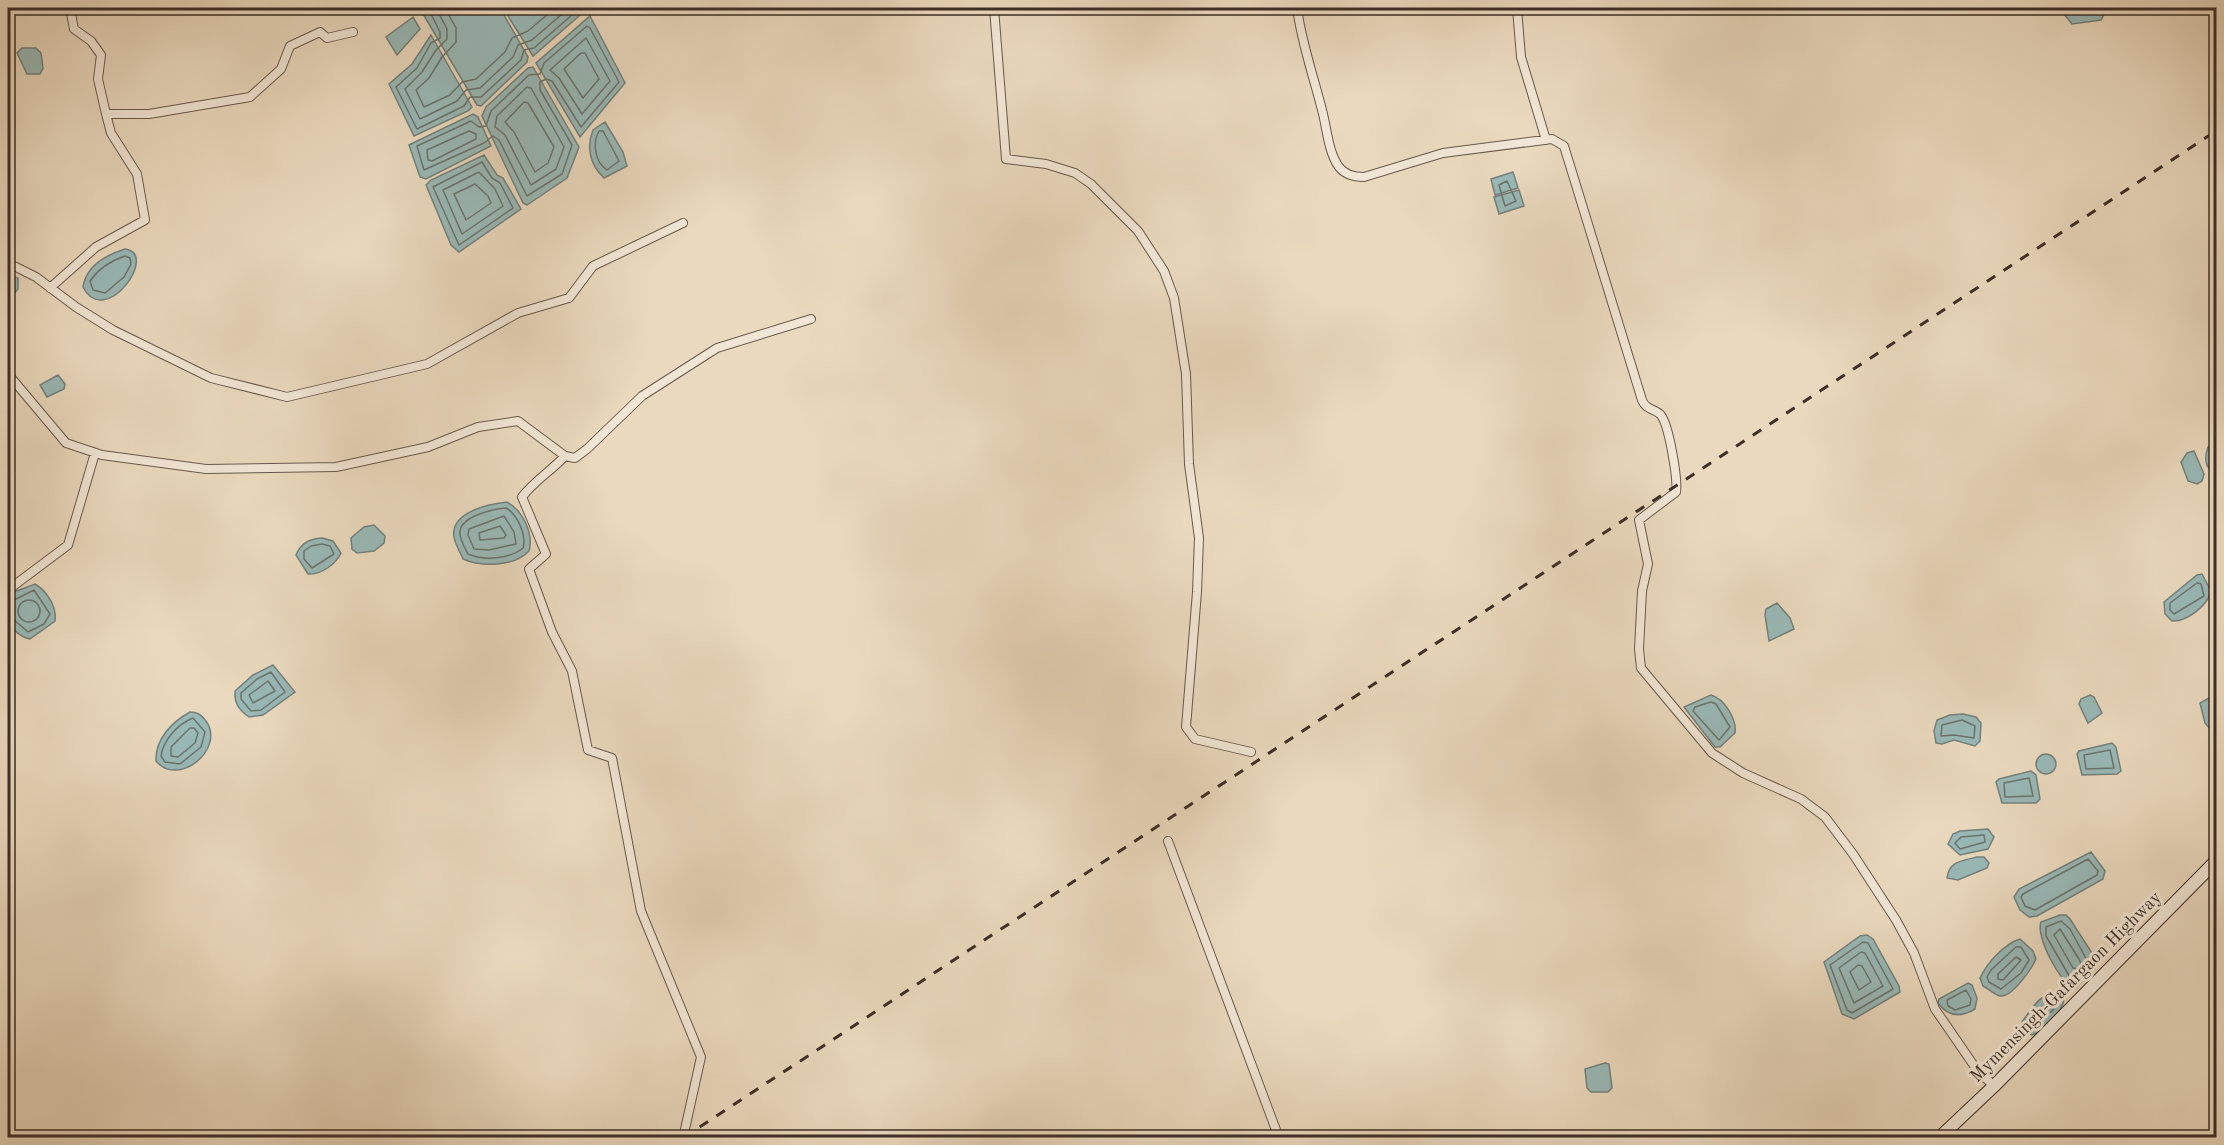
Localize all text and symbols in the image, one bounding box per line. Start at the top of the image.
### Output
street label: Mymensingh-Gafargaon Highway [1967,888,2165,1086]

